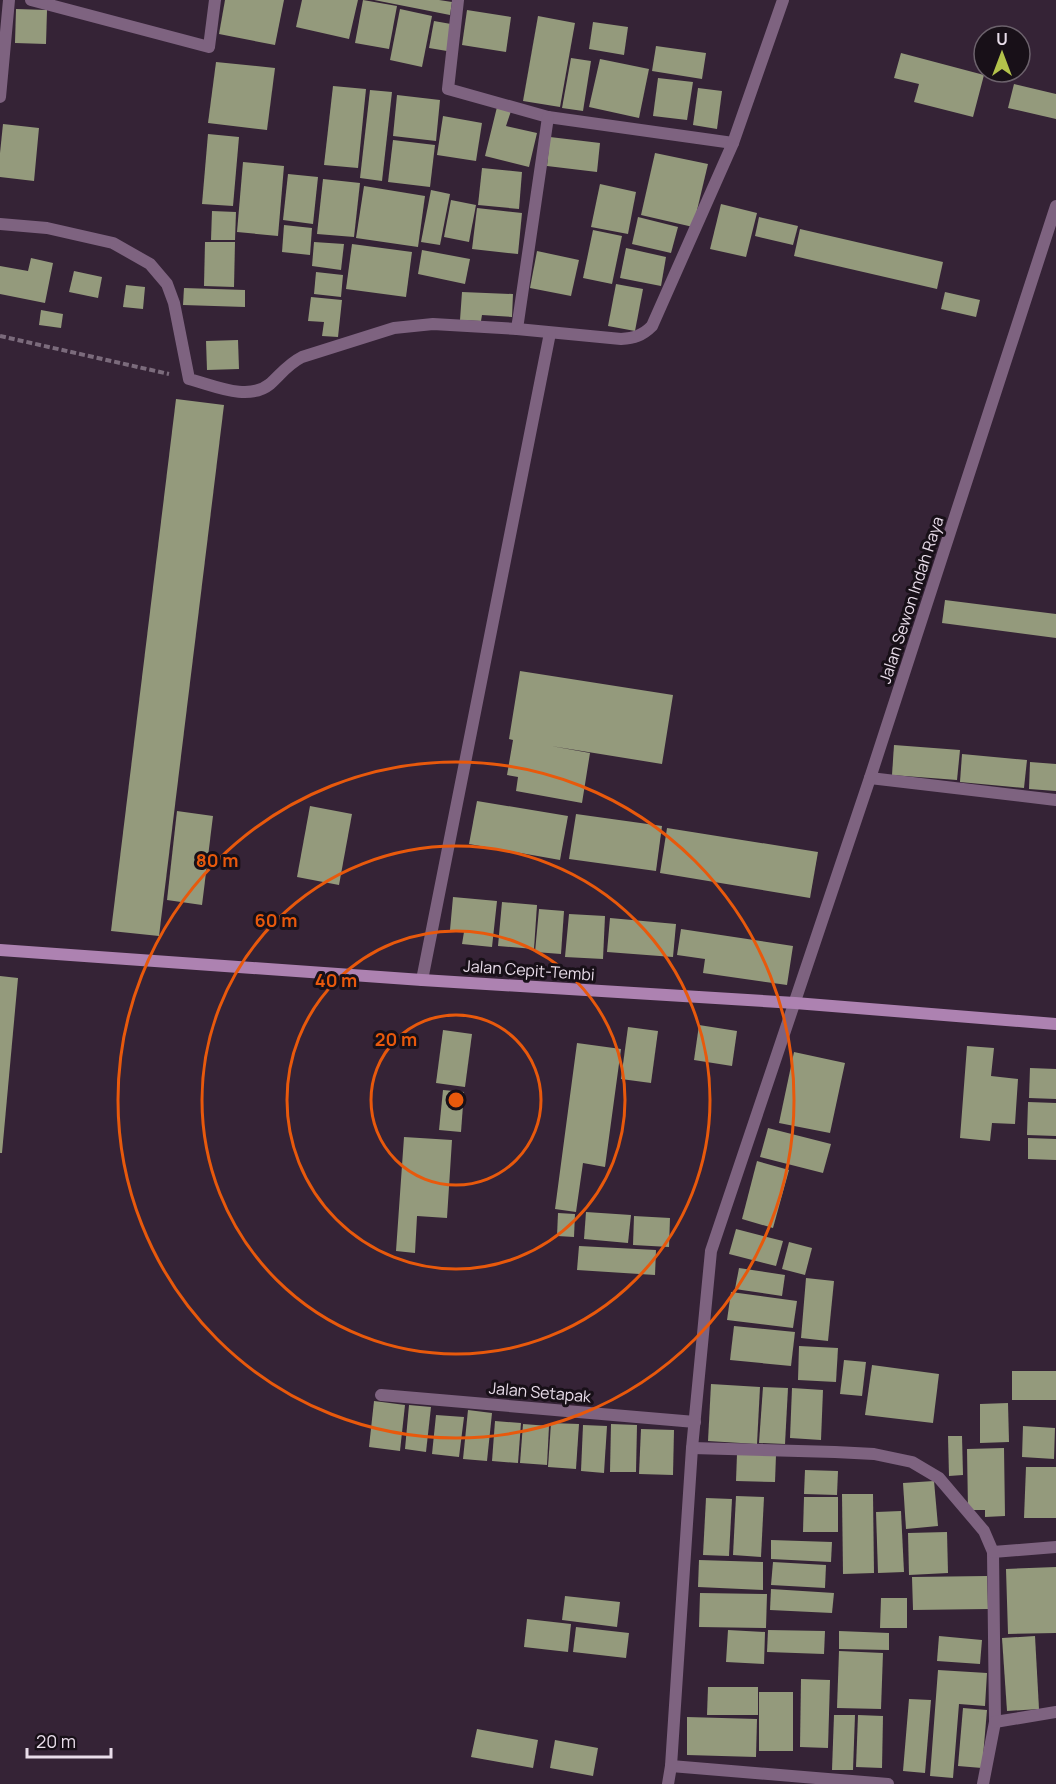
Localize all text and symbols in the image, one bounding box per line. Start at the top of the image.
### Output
north arrow [972,24,1032,84]
text: U [996,28,1008,50]
street label: Jalan Sewon Indah Raya [874,514,948,686]
text: 80 m [196,848,238,872]
text: 60 m [255,908,297,932]
street label: Jalan Cepit-Tembi [463,954,595,986]
text: 40 m [315,968,357,992]
text: 20 m [375,1027,417,1051]
centre of rings [446,1090,466,1110]
street label: Jalan Setapak [488,1377,593,1408]
scale bar [27,1721,111,1759]
text: 20 m [36,1729,76,1753]

